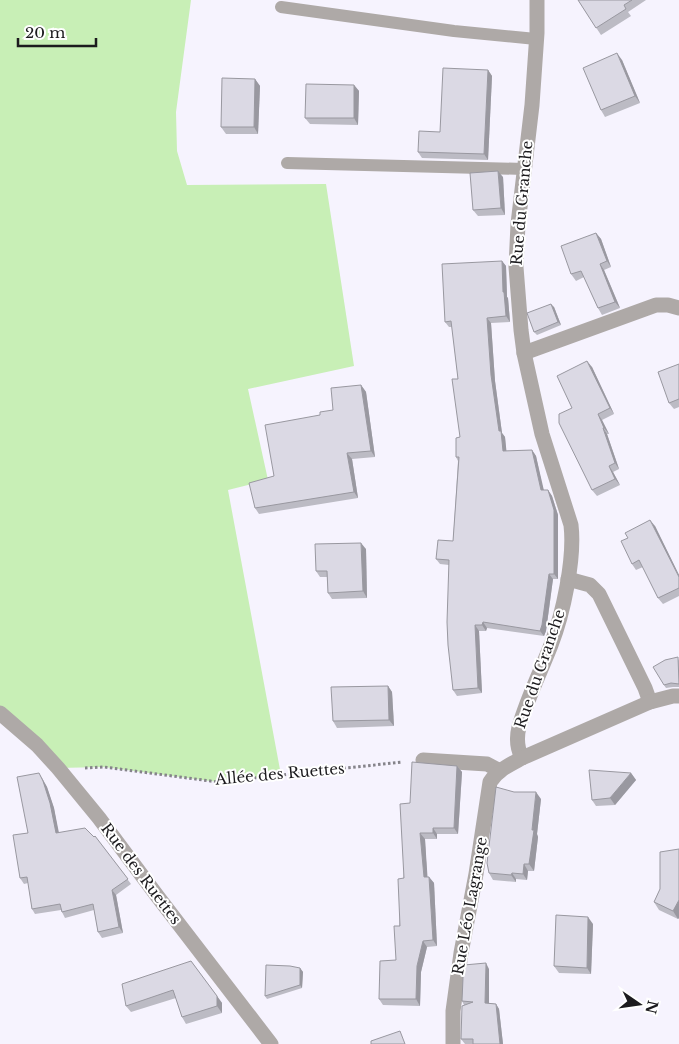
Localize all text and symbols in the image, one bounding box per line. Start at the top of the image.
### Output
scale bar [18,15,95,47]
text: 20 m [25,23,65,42]
street label: Rue du Granche [507,140,536,266]
street label: Rue du Granche [510,607,569,731]
street label: Allée des Ruettes [213,758,346,789]
street label: Rue des Ruettes [97,819,186,928]
street label: Rue Léo Lagrange [448,835,491,976]
north arrow [614,979,664,1029]
text: N [641,998,662,1015]

